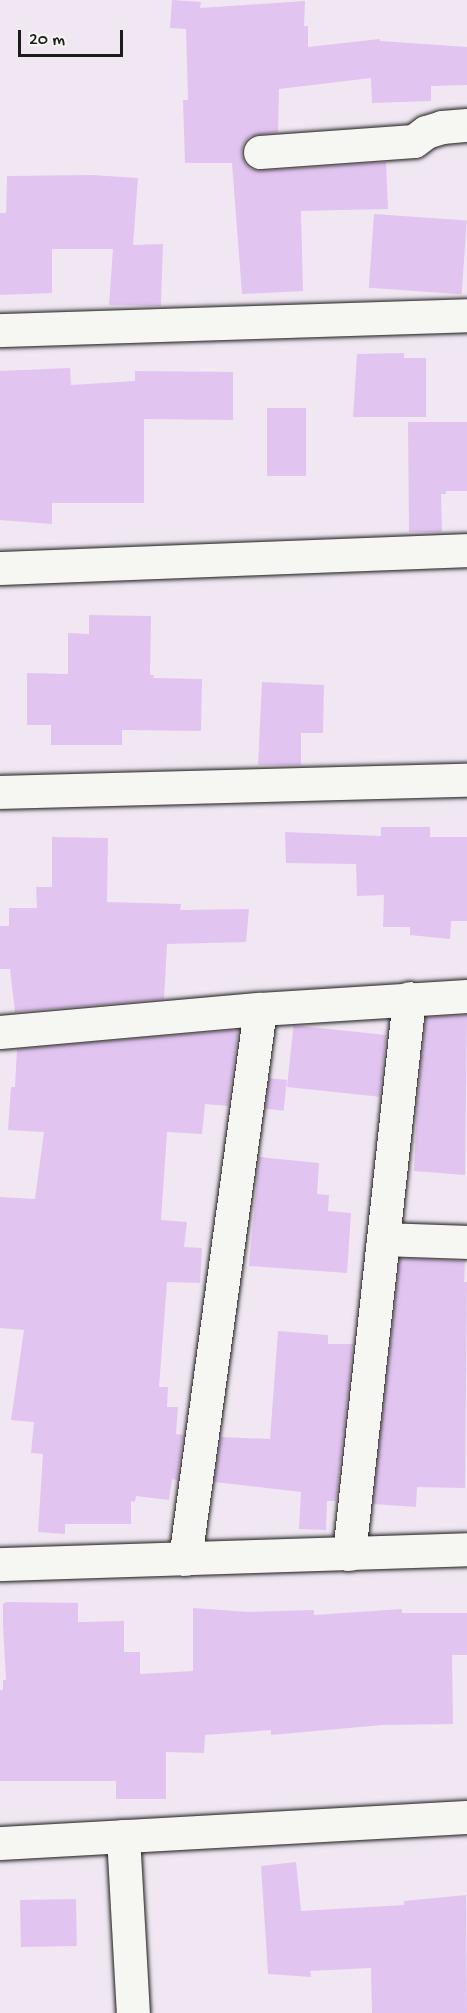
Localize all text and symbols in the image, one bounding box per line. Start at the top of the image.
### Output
scale bar [21,18,126,56]
text: 20 m [29,30,65,51]

